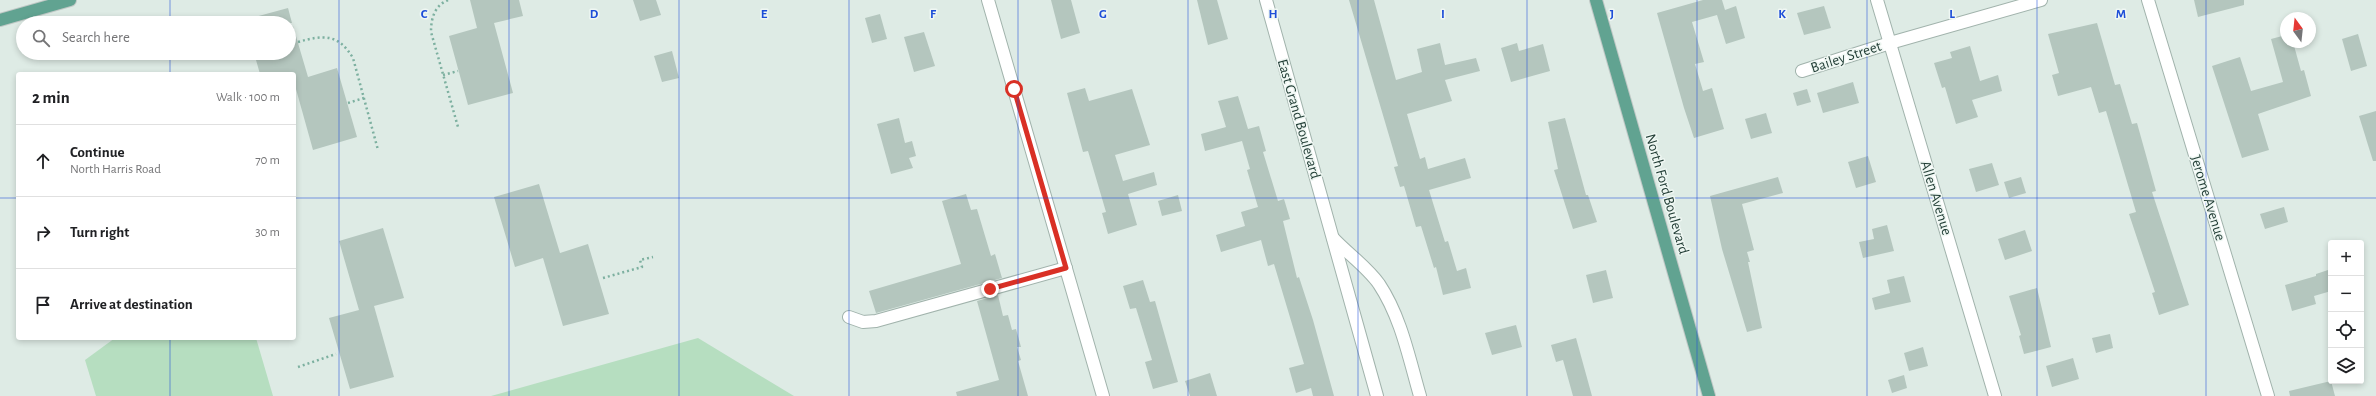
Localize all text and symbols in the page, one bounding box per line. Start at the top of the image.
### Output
text: C [421,8,428,21]
text: D [590,8,599,21]
text: E [761,8,768,21]
text: F [930,8,937,21]
text: G [1099,8,1107,21]
text: H [1268,8,1278,21]
text: I [1441,8,1445,21]
text: J [1610,8,1614,21]
text: K [1778,8,1786,21]
text: L [1949,8,1955,21]
text: M [2116,8,2126,21]
north arrow [2280,12,2316,48]
search box [16,16,296,60]
icon: search [30,27,52,49]
text: Search here [62,30,130,45]
street label: Bailey Street [1809,38,1883,75]
street label: East Grand Boulevard [1275,57,1323,181]
route start [1005,80,1023,98]
text: 2 min [32,89,70,106]
text: Walk · 100 m [216,91,280,104]
street label: North Ford Boulevard [1643,132,1691,256]
text: Continue [70,145,125,160]
icon: ahead [32,150,54,172]
text: 70 m [255,154,280,167]
street label: Jerome Avenue [2188,154,2228,243]
street label: Allen Avenue [1918,159,1954,237]
text: North Harris Road [70,163,161,176]
icon: right [32,222,54,244]
text: Turn right [70,225,129,240]
text: 30 m [255,226,280,239]
map controls [2328,240,2364,384]
button: + [2328,240,2364,276]
button: − [2328,276,2364,312]
route end [981,280,999,298]
icon: arrive [32,294,54,316]
text: Arrive at destination [70,297,193,312]
button: locate [2328,312,2364,348]
button: layers [2328,348,2364,384]

